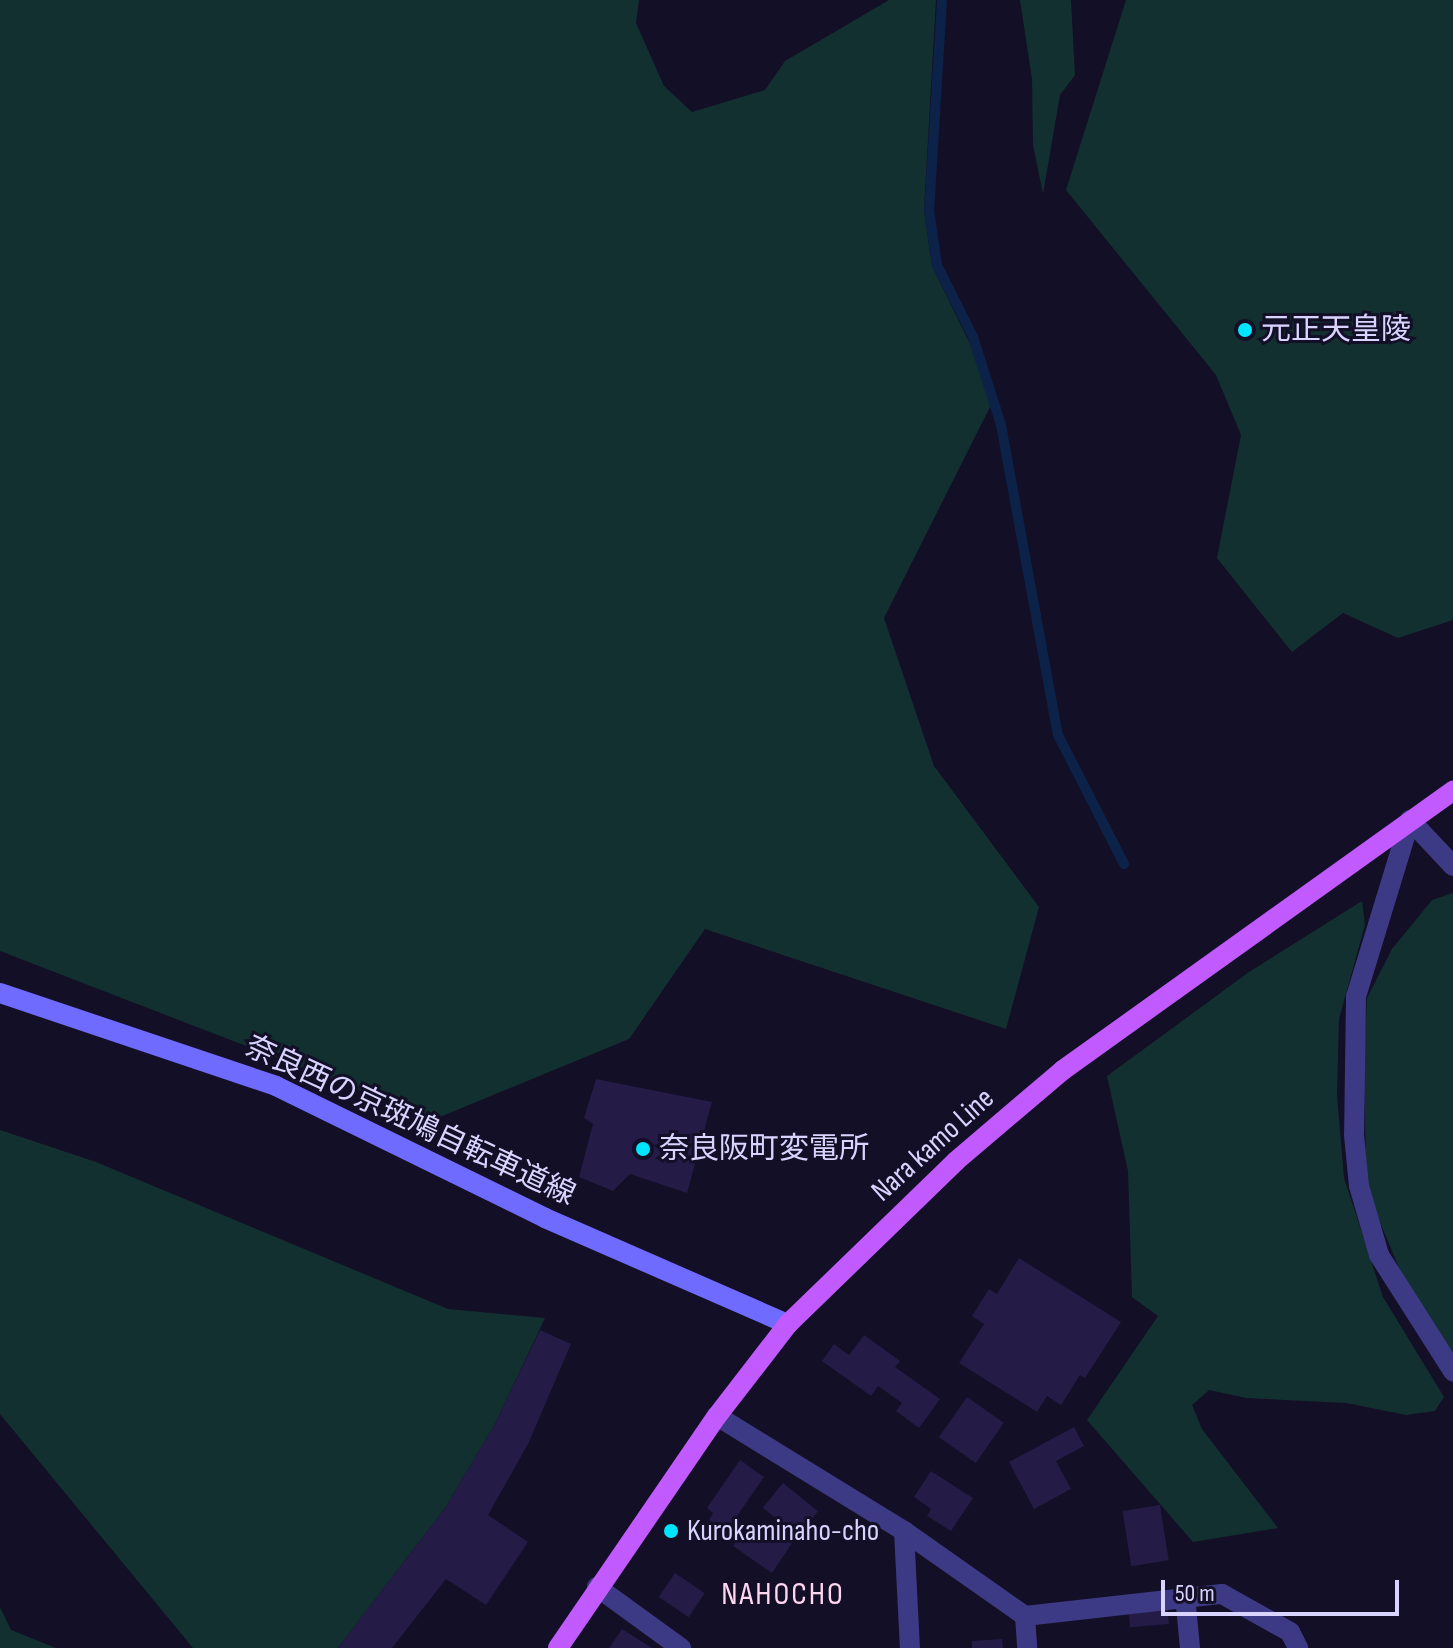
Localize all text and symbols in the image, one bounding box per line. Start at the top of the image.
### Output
place label: 元正天皇陵 [1261,312,1411,348]
marker: 元正天皇陵 [1236,321,1254,339]
street label: 奈良西の京斑鳩自転車道線 [239,1029,581,1213]
street label: Nara kamo Line [864,1081,1002,1209]
place label: 奈良阪町変電所 [659,1131,869,1167]
marker: 奈良阪町変電所 [634,1140,652,1158]
place label: Kurokaminaho-cho [687,1513,879,1549]
marker: Kurokaminaho-cho [662,1522,680,1540]
scale bar [1165,1564,1403,1614]
district label: NAHOCHO [721,1576,845,1614]
text: 50 m [1175,1579,1215,1608]

